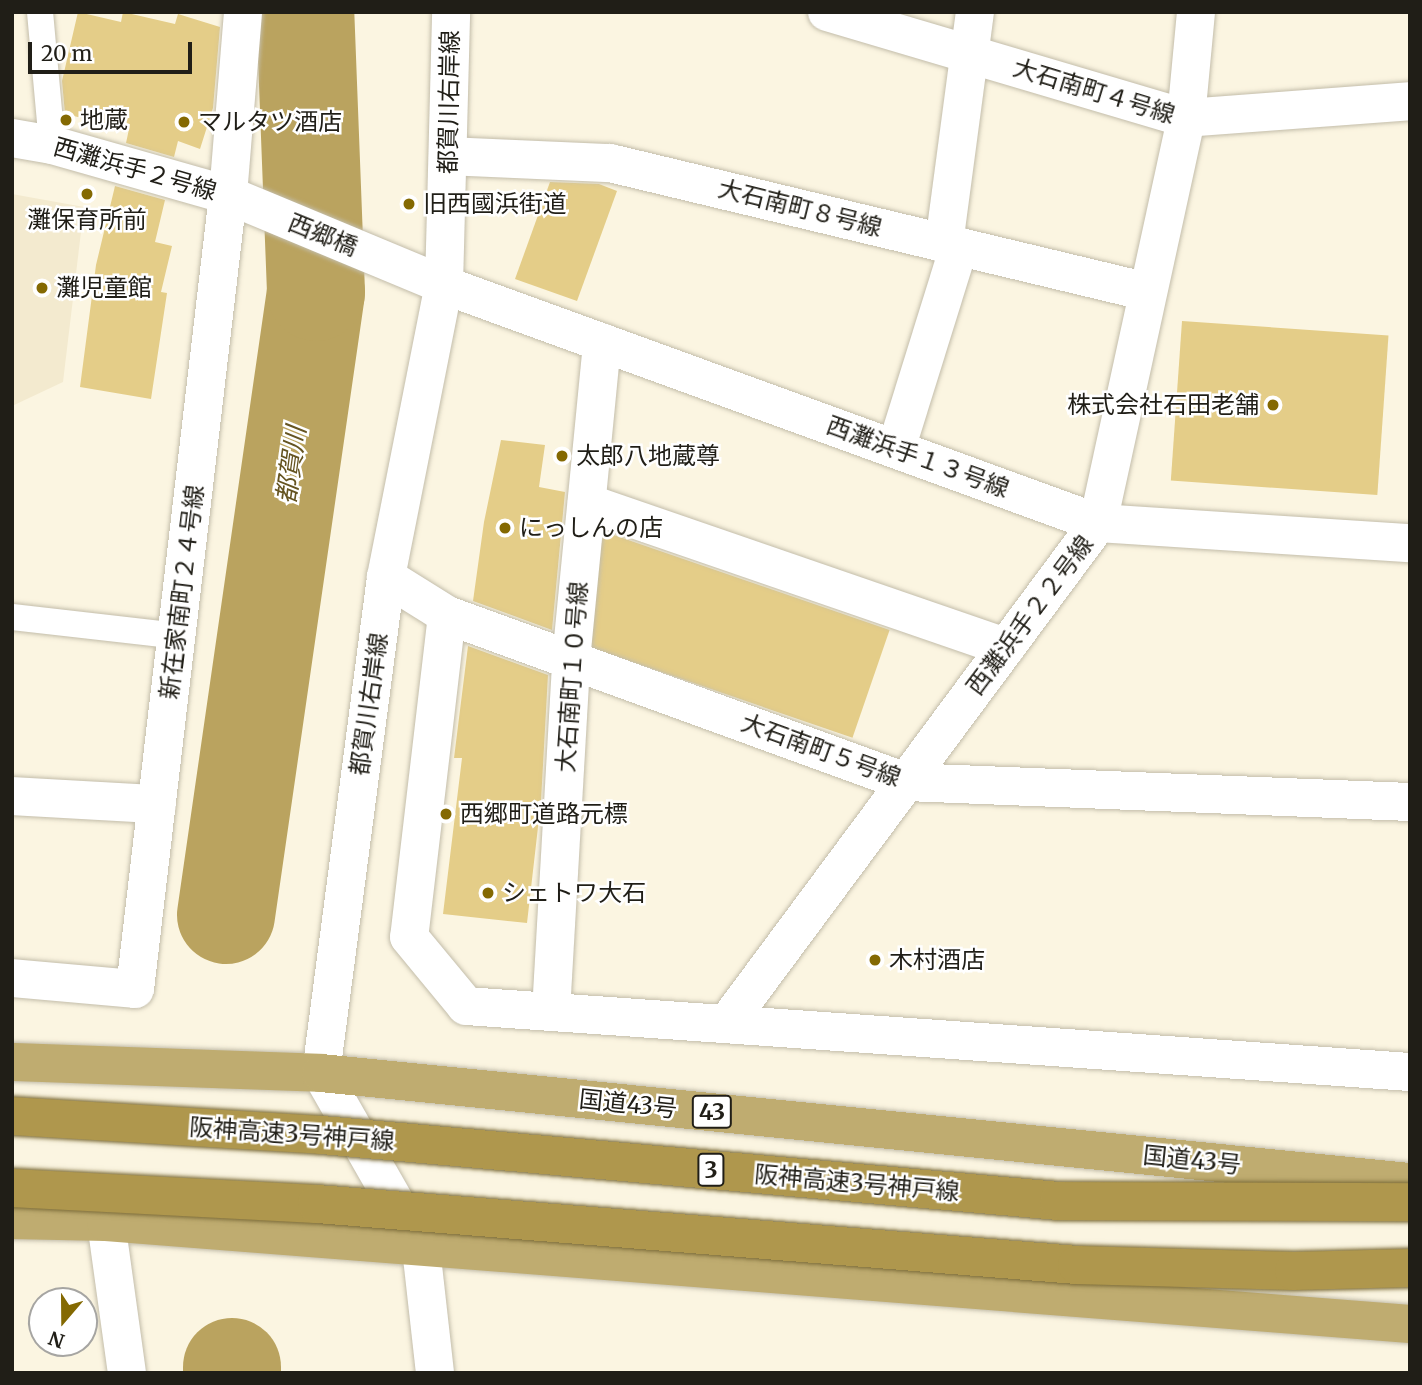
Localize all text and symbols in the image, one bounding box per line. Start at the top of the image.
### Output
scale bar [32,28,196,72]
street label: 都賀川右岸線 [433,30,465,174]
text: 20 m [41,40,92,67]
street label: 大石南町４号線 [1009,53,1179,129]
place label: 地蔵 [80,106,128,134]
place label: マルタツ酒店 [198,108,342,136]
marker: 地蔵 [58,112,74,128]
marker: マルタツ酒店 [176,114,192,130]
street label: 西灘浜手２号線 [50,132,220,206]
street label: 大石南町８号線 [715,174,885,242]
marker: 灘保育所前 [79,186,95,202]
place label: 旧西國浜街道 [423,190,567,218]
marker: 旧西國浜街道 [401,196,417,212]
place label: 灘保育所前 [27,206,147,234]
street label: 西郷橋 [284,208,362,262]
place label: 灘児童館 [56,274,152,302]
marker: 灘児童館 [34,280,50,296]
place label: 株式会社石田老舗 [1067,391,1259,419]
marker: 株式会社石田老舗 [1265,397,1281,413]
street label: 西灘浜手１３号線 [823,411,1013,503]
water label: 都賀川 [270,424,312,506]
place label: 太郎八地蔵尊 [576,442,720,470]
marker: 太郎八地蔵尊 [554,448,570,464]
street label: 新在家南町２４号線 [155,483,209,701]
place label: にっしんの店 [519,514,663,542]
marker: にっしんの店 [497,520,513,536]
street label: 西灘浜手２２号線 [961,530,1099,700]
street label: 大石南町１０号線 [551,580,593,774]
street label: 都賀川右岸線 [345,631,393,777]
street label: 大石南町５号線 [737,708,905,792]
place label: 西郷町道路元標 [460,800,628,828]
marker: 西郷町道路元標 [438,806,454,822]
place label: シェトワ大石 [502,879,646,907]
marker: シェトワ大石 [480,885,496,901]
place label: 木村酒店 [889,946,985,974]
marker: 木村酒店 [867,952,883,968]
street label: 国道43号 [578,1085,678,1123]
road number: 43 [691,1092,733,1132]
street label: 阪神高速3号神戸線 [188,1112,396,1156]
street label: 国道43号 [1142,1141,1242,1179]
road number: 3 [697,1150,725,1190]
street label: 阪神高速3号神戸線 [753,1160,961,1206]
north arrow [28,1287,98,1357]
text: N [45,1326,68,1354]

